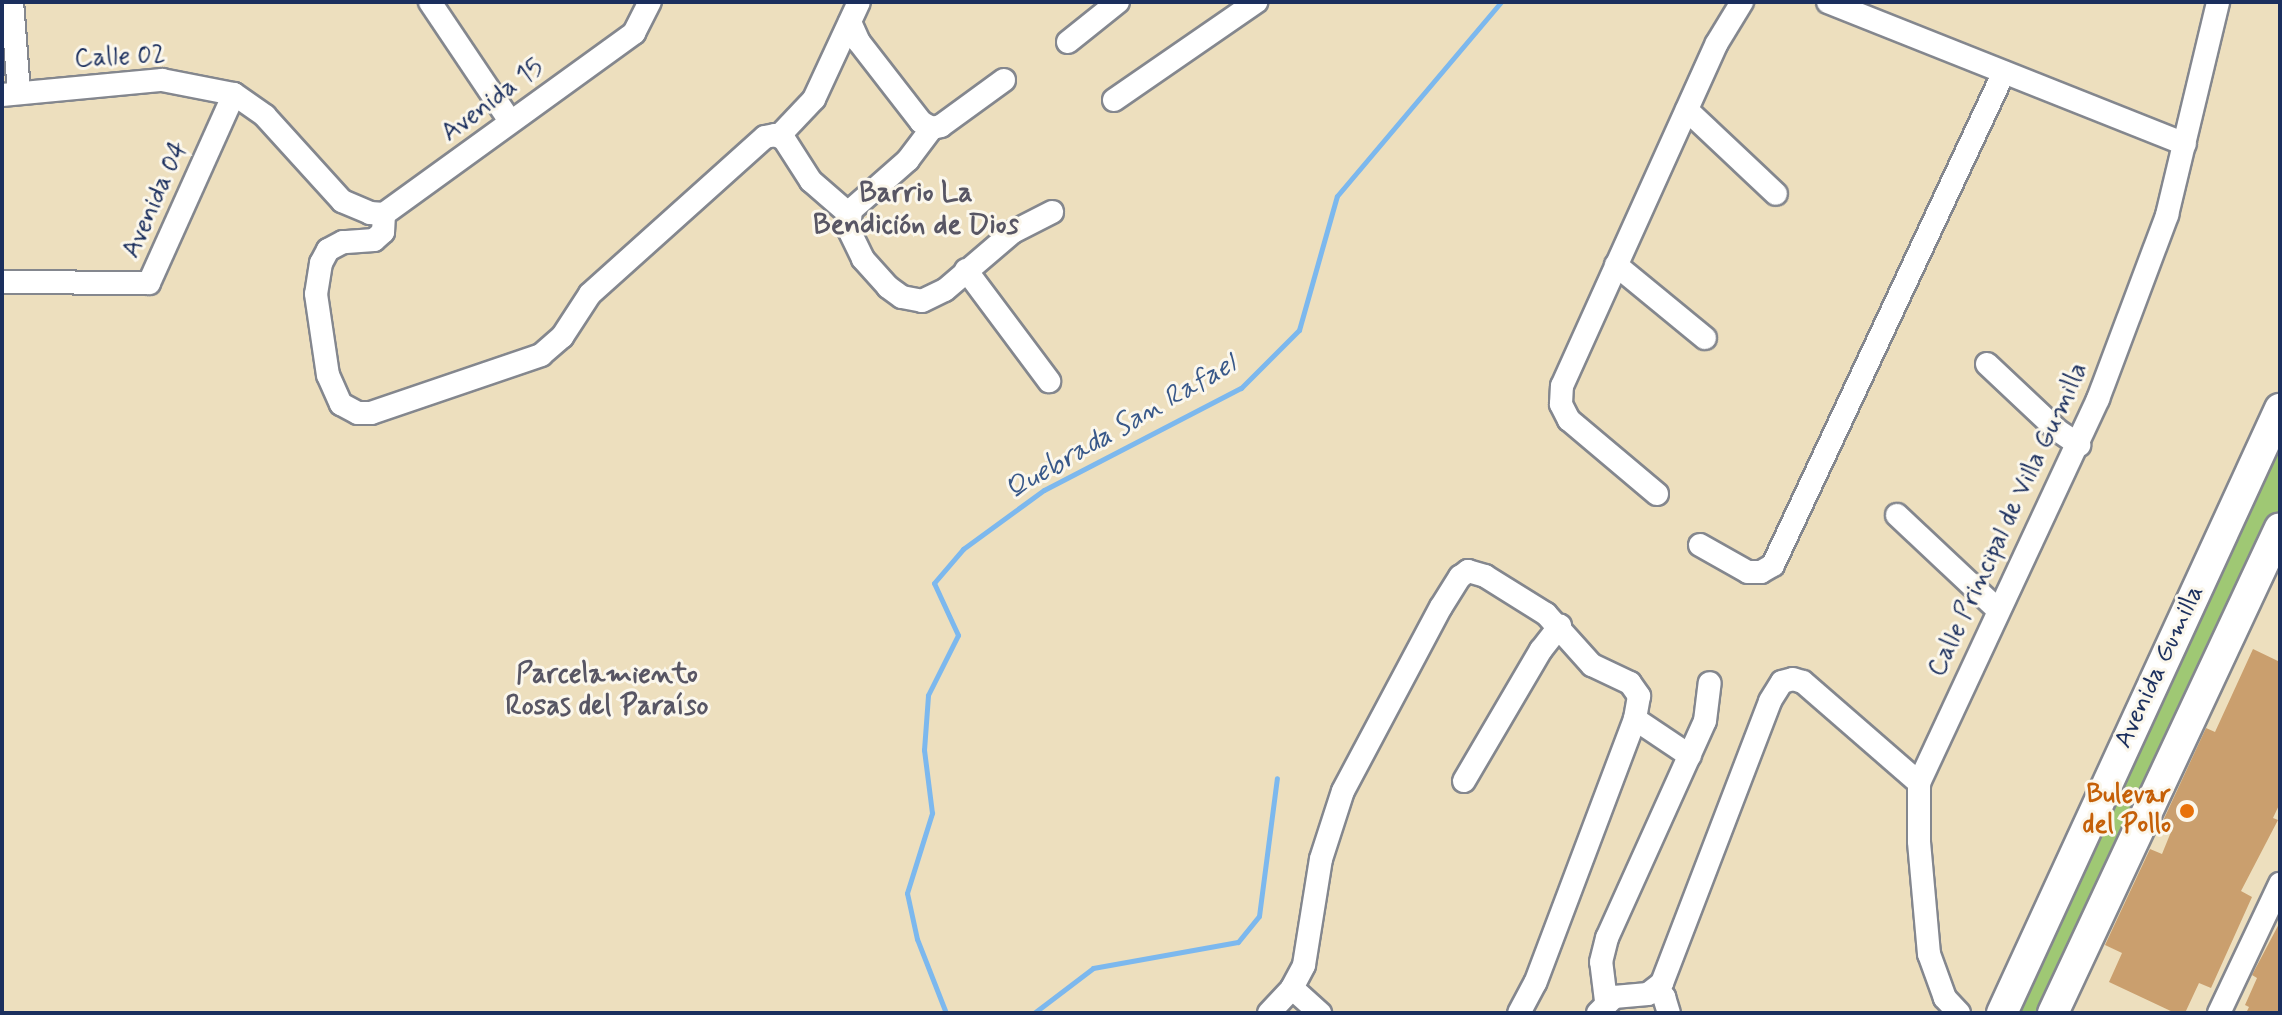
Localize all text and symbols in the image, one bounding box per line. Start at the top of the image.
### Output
street label: Calle 02 [74,40,166,76]
street label: Avenida 15 [436,53,550,149]
street label: Avenida 04 [116,137,196,263]
district label: Barrio La Bendición de Dios [814,177,1018,243]
water label: Quebrada San Rafael [1003,350,1239,506]
street label: Calle Principal de Villa Gumilla [1922,358,2096,682]
street label: Avenida Gumilla [2108,578,2212,756]
district label: Parcelamiento Rosas del Paraíso [507,658,707,724]
place label: Bulevar del Pollo [2087,780,2171,842]
marker: Bulevar del Pollo [2178,802,2196,820]

